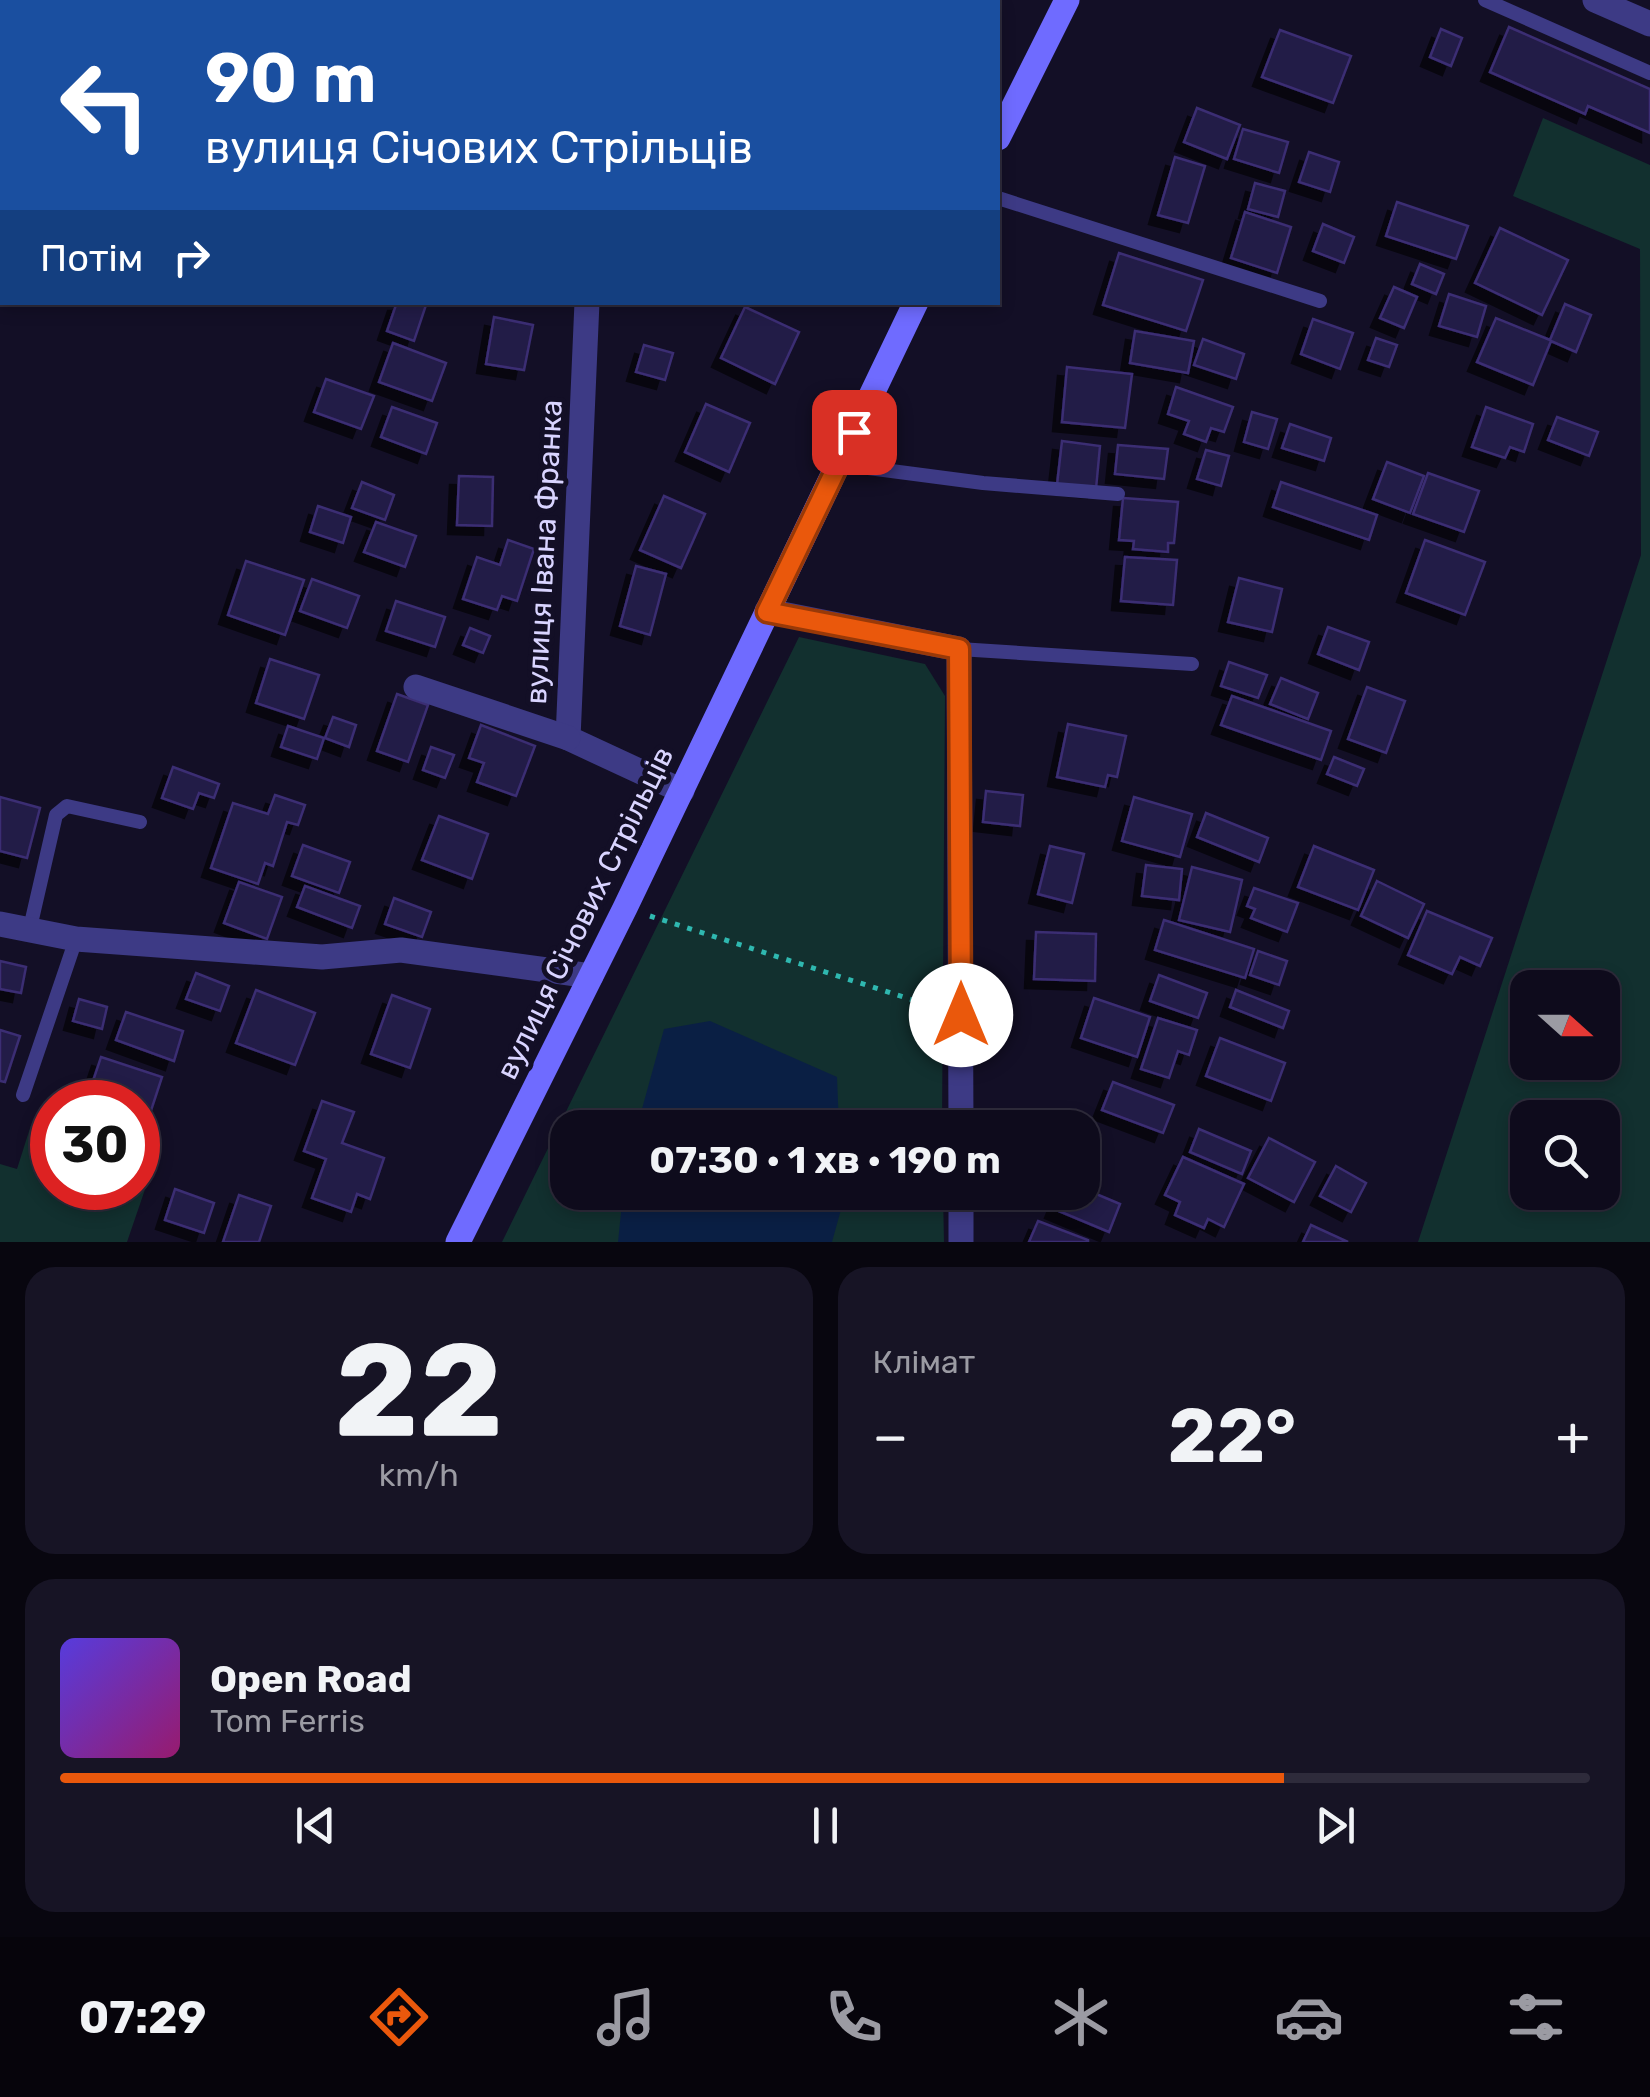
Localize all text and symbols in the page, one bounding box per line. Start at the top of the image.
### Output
text: 90 m [205,37,377,120]
icon: left [40,40,170,170]
text: вулиця Січових Стрільців [205,121,753,174]
icon: right [164,230,219,285]
text: Потім [40,235,144,281]
pin [812,390,897,475]
street label: вулиця Івана Франка [518,399,570,705]
icon: arrive [827,405,882,460]
street label: вулиця Січових Стрільців [489,741,681,1085]
position arrow [909,963,1013,1067]
north arrow [1510,970,1620,1080]
map controls [1510,970,1620,1210]
speed limit sign: 30 [30,1080,160,1210]
button: search [1510,1100,1620,1210]
text: 07:30 · 1 хв · 190 m [649,1137,1001,1183]
text: 22 [334,1313,503,1468]
text: Клімат [873,1343,975,1381]
text: 22° [1168,1392,1296,1481]
text: − [873,1404,908,1469]
text: + [1556,1404,1590,1469]
text: km/h [379,1456,459,1494]
text: Open Road [210,1656,412,1702]
text: Tom Ferris [210,1702,365,1740]
icon: previous [288,1798,343,1853]
icon: pause [798,1798,853,1853]
icon: next [1308,1798,1363,1853]
icon: directions [364,1982,434,2052]
icon: music [591,1982,661,2052]
icon: phone [819,1982,889,2052]
icon: climate [1046,1982,1116,2052]
icon: car [1274,1982,1344,2052]
icon: filters [1501,1982,1571,2052]
text: 07:29 [79,1991,206,2044]

